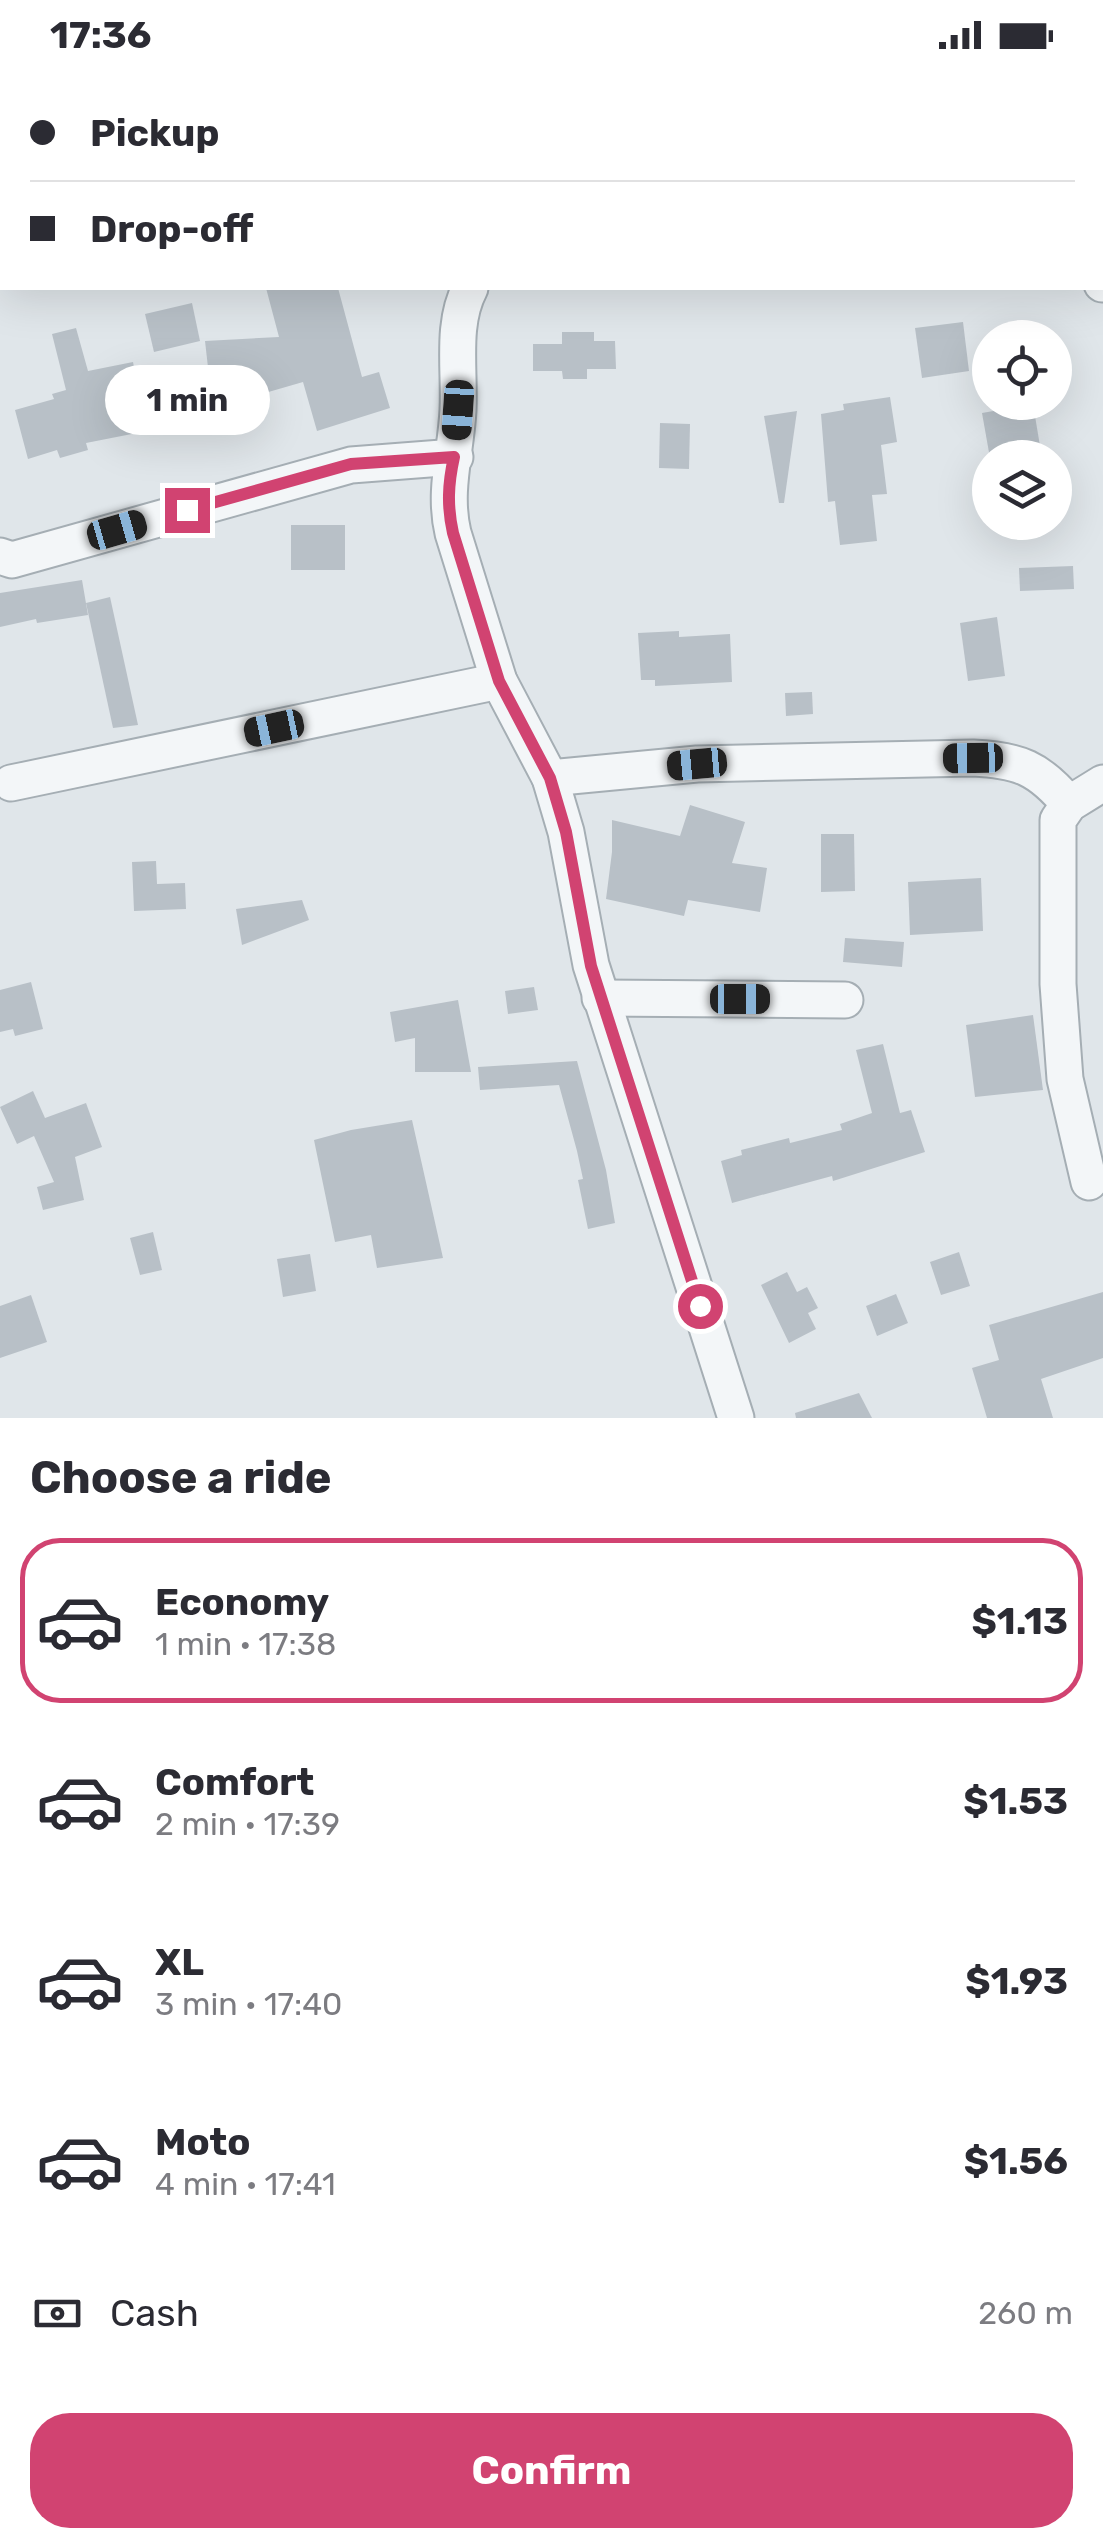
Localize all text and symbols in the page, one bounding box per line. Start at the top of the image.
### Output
text: 17:36 [50,12,152,58]
text: Pickup [90,110,219,156]
text: Drop-off [90,206,253,252]
map controls [972,320,1072,540]
button: locate [972,320,1072,420]
callout: 1 min [104,365,270,435]
car [441,379,475,441]
text: 1 min [147,381,228,419]
button: layers [972,440,1072,540]
route end [165,488,210,533]
car [84,507,150,553]
car [242,707,306,749]
car [943,742,1003,774]
car [666,746,728,782]
car [710,984,770,1014]
route start [678,1284,723,1329]
text: Choose a ride [30,1451,332,1504]
icon: car [35,1576,125,1666]
text: Economy [155,1579,329,1625]
text: $1.13 [971,1598,1068,1644]
text: 1 min · 17:38 [155,1625,336,1663]
icon: car [35,1756,125,1846]
text: Comfort [155,1759,314,1805]
text: $1.53 [963,1778,1068,1824]
text: 2 min · 17:39 [155,1805,340,1843]
icon: car [35,1936,125,2026]
text: XL [155,1939,204,1985]
text: $1.93 [965,1958,1068,2004]
text: 3 min · 17:40 [155,1985,342,2023]
icon: car [35,2116,125,2206]
text: Moto [155,2119,251,2165]
text: $1.56 [964,2138,1068,2184]
text: 4 min · 17:41 [155,2165,336,2203]
icon: cash [30,2286,85,2341]
text: Cash [110,2290,199,2336]
text: 260 m [978,2294,1073,2332]
button: Confirm [30,2413,1073,2528]

